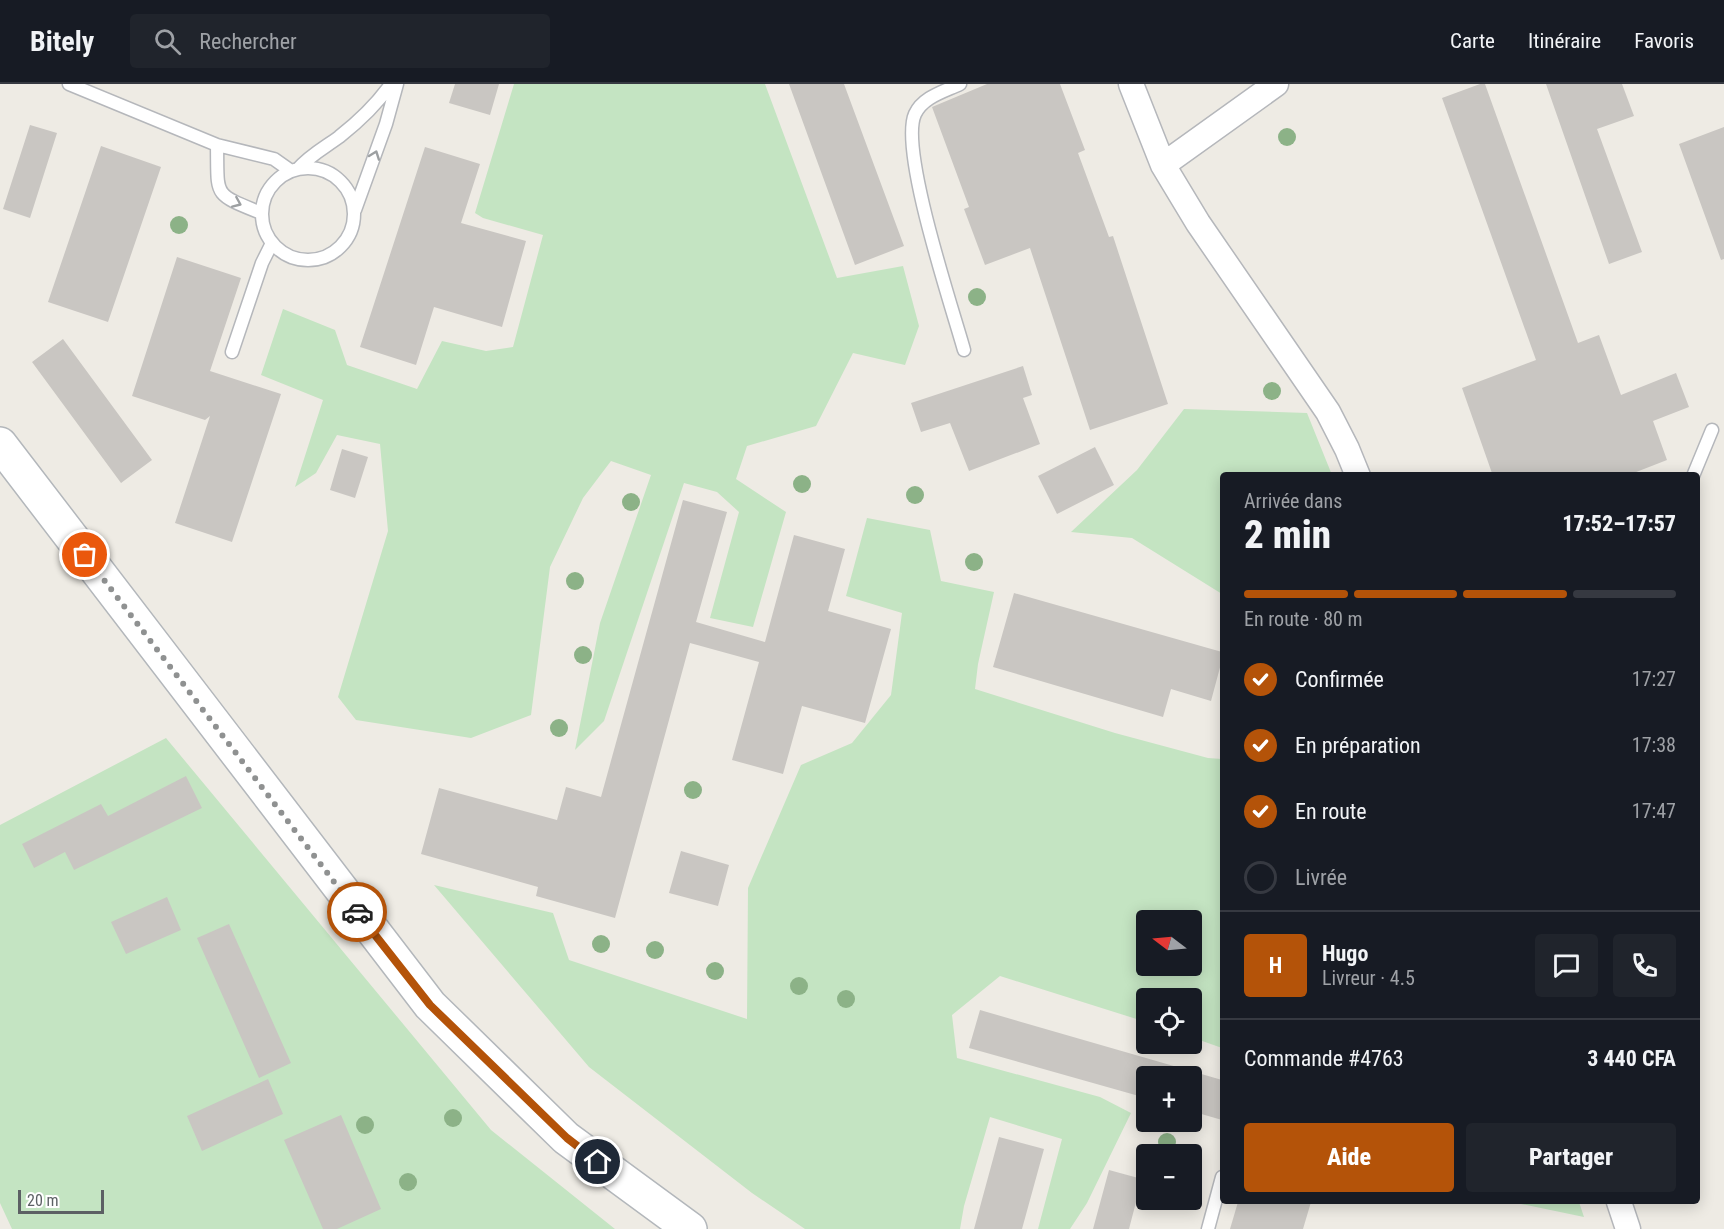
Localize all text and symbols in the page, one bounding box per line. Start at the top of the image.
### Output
search box [130,14,550,68]
text: Bitely [30,25,94,58]
icon: search [151,25,184,58]
text: Rechercher [199,29,297,54]
text: Carte [1450,29,1495,53]
text: Itinéraire [1528,29,1601,53]
text: Favoris [1634,29,1694,53]
one-way arrow [367,150,380,161]
one-way arrow [230,196,241,208]
text: Arrivée dans [1244,489,1342,513]
text: 17:52–17:57 [1562,511,1676,536]
text: 2 min [1244,512,1331,558]
pin [59,529,110,580]
icon: bag [68,538,101,571]
text: En route · 80 m [1244,607,1363,631]
icon: check [1244,663,1277,696]
text: Confirmée [1295,667,1384,692]
text: 17:27 [1632,667,1676,691]
icon: check [1244,729,1277,762]
text: En préparation [1295,733,1421,758]
text: 17:38 [1632,733,1676,757]
icon: check [1244,795,1277,828]
text: En route [1295,799,1367,824]
text: 17:47 [1632,799,1676,823]
text: Livrée [1295,865,1347,890]
courier [327,882,387,942]
icon: car [341,896,374,929]
north arrow [1136,910,1202,976]
map controls [1136,910,1202,1210]
button: chat [1535,934,1598,997]
button: phone [1613,934,1676,997]
text: Hugo [1322,941,1368,966]
text: H [1269,953,1282,978]
text: Livreur · 4.5 [1322,966,1415,990]
button: locate [1136,988,1202,1054]
text: Commande #4763 [1244,1046,1404,1071]
text: 3 440 CFA [1587,1046,1676,1071]
button: + [1136,1066,1202,1132]
button: Aide [1244,1123,1454,1192]
button: Partager [1466,1123,1676,1192]
pin [572,1136,623,1187]
button: − [1136,1144,1202,1210]
icon: home [581,1145,614,1178]
scale bar [18,1187,104,1214]
text: 20 m [27,1191,59,1210]

